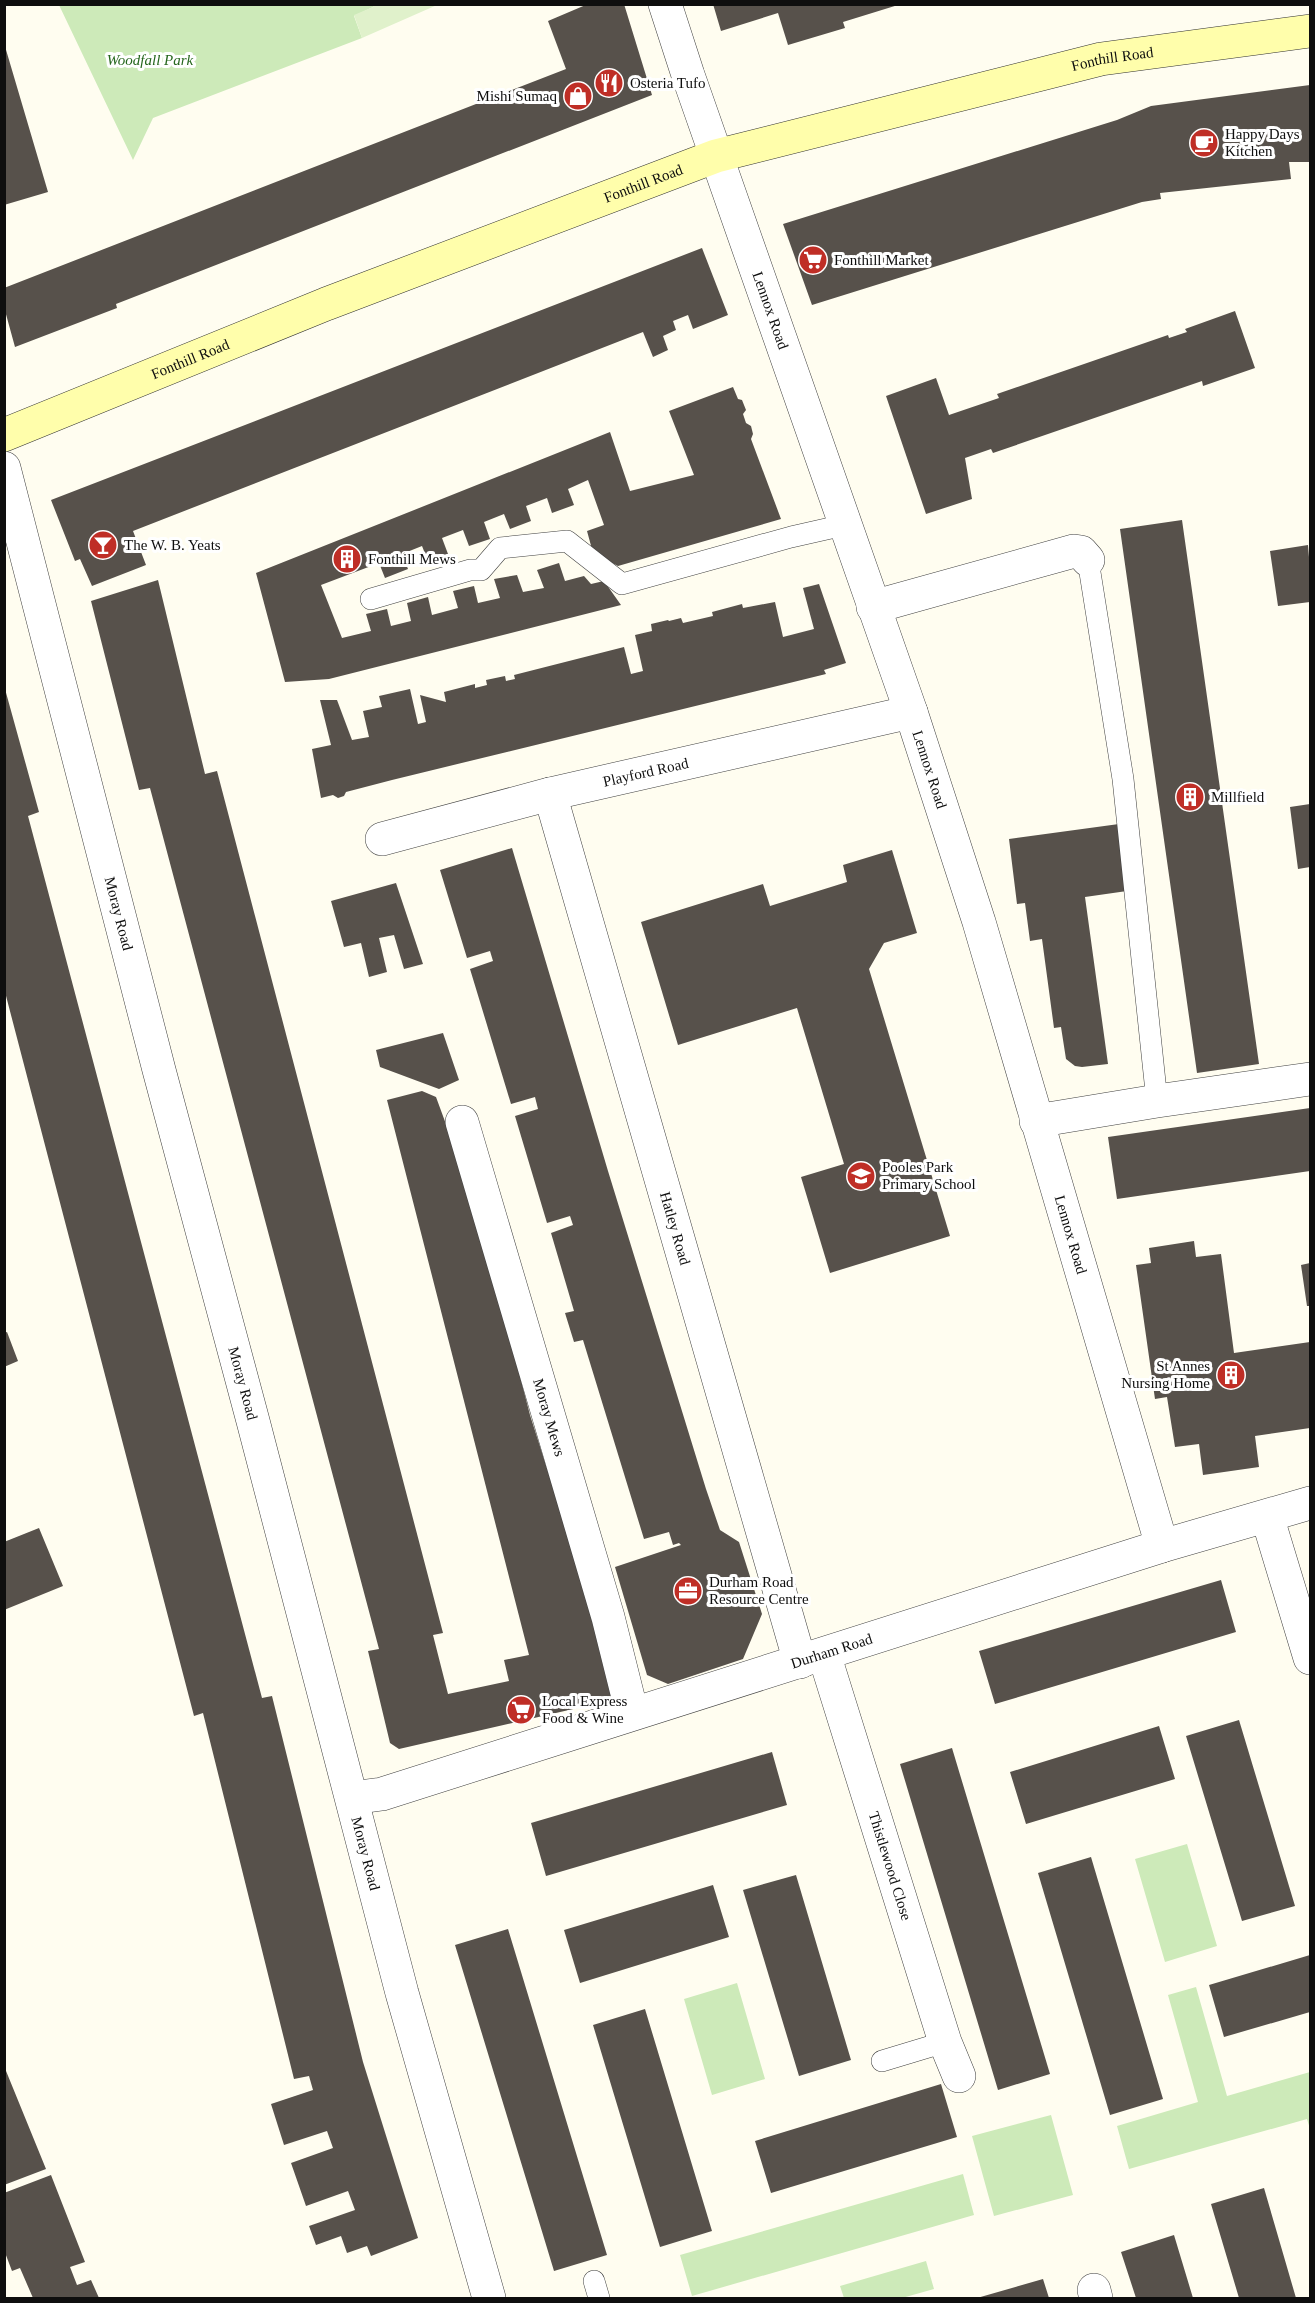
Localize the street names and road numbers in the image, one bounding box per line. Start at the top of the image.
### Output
street label: Fonthill Road [1070,44,1155,74]
street label: Fonthill Road [602,161,685,206]
street label: Lennox Road [749,269,792,352]
street label: Fonthill Road [149,336,232,382]
street label: Lennox Road [909,728,950,811]
street label: Playford Road [601,755,690,790]
street label: Moray Road [102,875,136,952]
street label: Hatley Road [657,1190,693,1267]
street label: Lennox Road [1052,1193,1090,1276]
street label: Moray Road [225,1345,261,1422]
street label: Moray Mews [530,1377,568,1458]
street label: Durham Road [789,1630,875,1672]
street label: Thistlewood Close [866,1810,915,1923]
street label: Moray Road [348,1815,383,1893]

